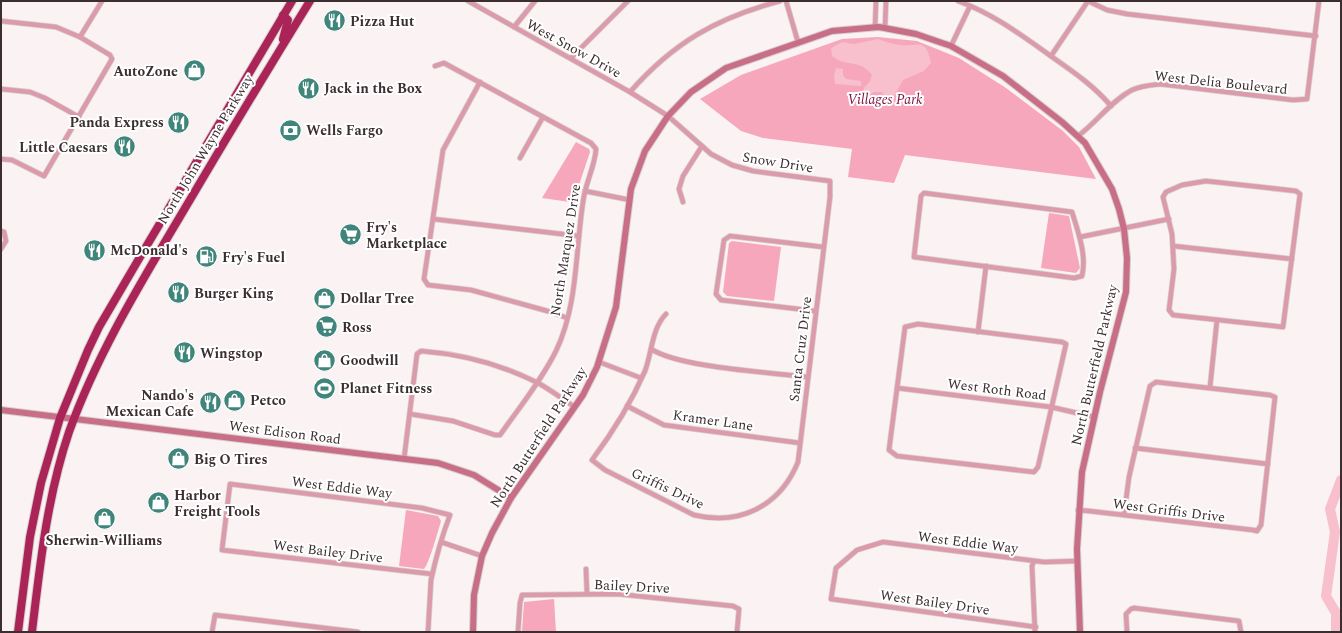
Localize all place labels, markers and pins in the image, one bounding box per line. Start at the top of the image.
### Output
restaurant icon: Pizza Hut [322,8,348,34]
place label: Pizza Hut [350,11,415,32]
shop icon: AutoZone [181,58,207,84]
place label: AutoZone [113,61,178,82]
restaurant icon: Jack in the Box [296,75,322,101]
place label: Jack in the Box [324,78,422,99]
restaurant icon: Panda Express [166,109,192,135]
place label: Panda Express [69,112,164,133]
bank icon: Wells Fargo [278,117,304,143]
place label: Wells Fargo [306,120,383,141]
restaurant icon: Little Caesars [111,134,137,160]
place label: Little Caesars [19,137,108,158]
place label: Fry's Marketplace [366,217,447,254]
supermarket icon: Fry's Marketplace [338,222,364,248]
restaurant icon: McDonald's [81,237,107,263]
place label: McDonald's [110,240,188,261]
fuel station icon: Fry's Fuel [193,244,219,270]
place label: Fry's Fuel [222,247,286,268]
restaurant icon: Burger King [165,280,191,306]
place label: Burger King [194,283,274,304]
shop icon: Dollar Tree [312,285,338,311]
place label: Dollar Tree [340,288,414,309]
supermarket icon: Ross [313,314,339,340]
place label: Ross [342,317,372,338]
restaurant icon: Wingstop [171,340,197,366]
place label: Wingstop [200,343,263,364]
shop icon: Goodwill [312,347,338,373]
place label: Goodwill [340,350,399,371]
sports icon: Planet Fitness [311,375,337,401]
place label: Planet Fitness [340,378,432,399]
place label: Nando's Mexican Cafe [106,385,194,422]
shop icon: Petco [222,387,248,413]
restaurant icon: Nando's Mexican Cafe [197,390,223,416]
place label: Petco [250,390,286,411]
shop icon: Big O Tires [165,446,191,472]
place label: Big O Tires [194,449,268,470]
place label: Harbor Freight Tools [174,485,260,522]
shop icon: Harbor Freight Tools [146,490,172,516]
shop icon: Sherwin-Williams [91,505,117,531]
place label: Sherwin-Williams [46,530,162,551]

